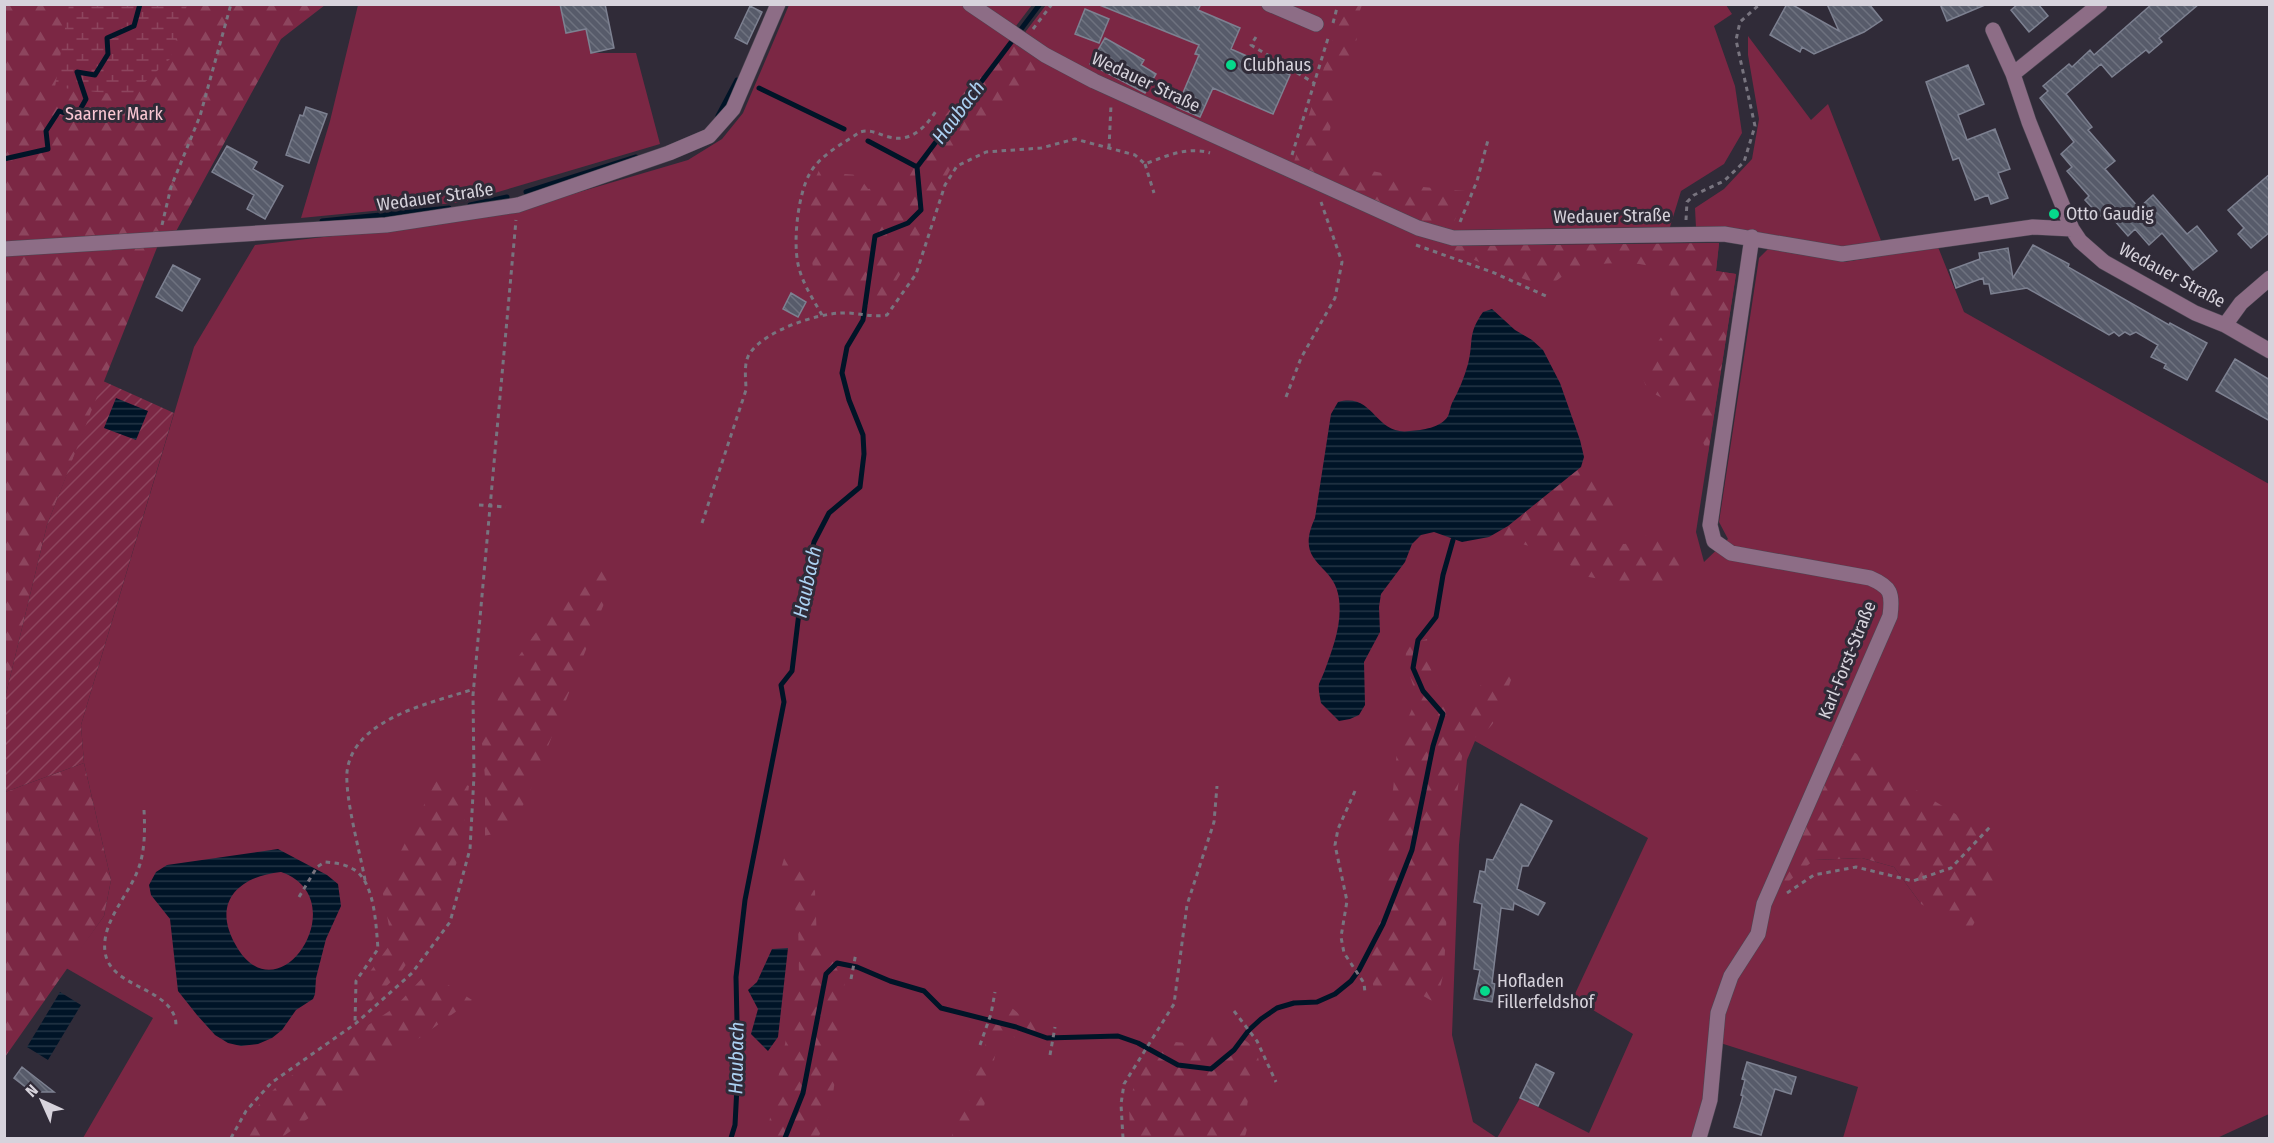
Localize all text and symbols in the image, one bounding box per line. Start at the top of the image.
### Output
street label: Wedauer Straße [1088,47,1204,117]
place label: Clubhaus [1243,54,1311,76]
marker: Clubhaus [1224,58,1238,72]
water label: Haubach [927,76,989,148]
park label: Saarner Mark [65,103,164,125]
street label: Wedauer Straße [375,178,495,216]
place label: Otto Gaudig [2066,203,2154,225]
street label: Wedauer Straße [1553,204,1671,228]
marker: Otto Gaudig [2047,207,2061,221]
street label: Wedauer Straße [2115,238,2229,312]
water label: Haubach [788,544,826,620]
street label: Karl-Forst-Straße [1813,598,1881,722]
place label: Hofladen Fillerfeldshof [1497,970,1596,1013]
marker: Hofladen Fillerfeldshof [1478,984,1492,998]
water label: Haubach [723,1021,749,1095]
north arrow [12,1071,72,1131]
text: N [22,1081,42,1101]

